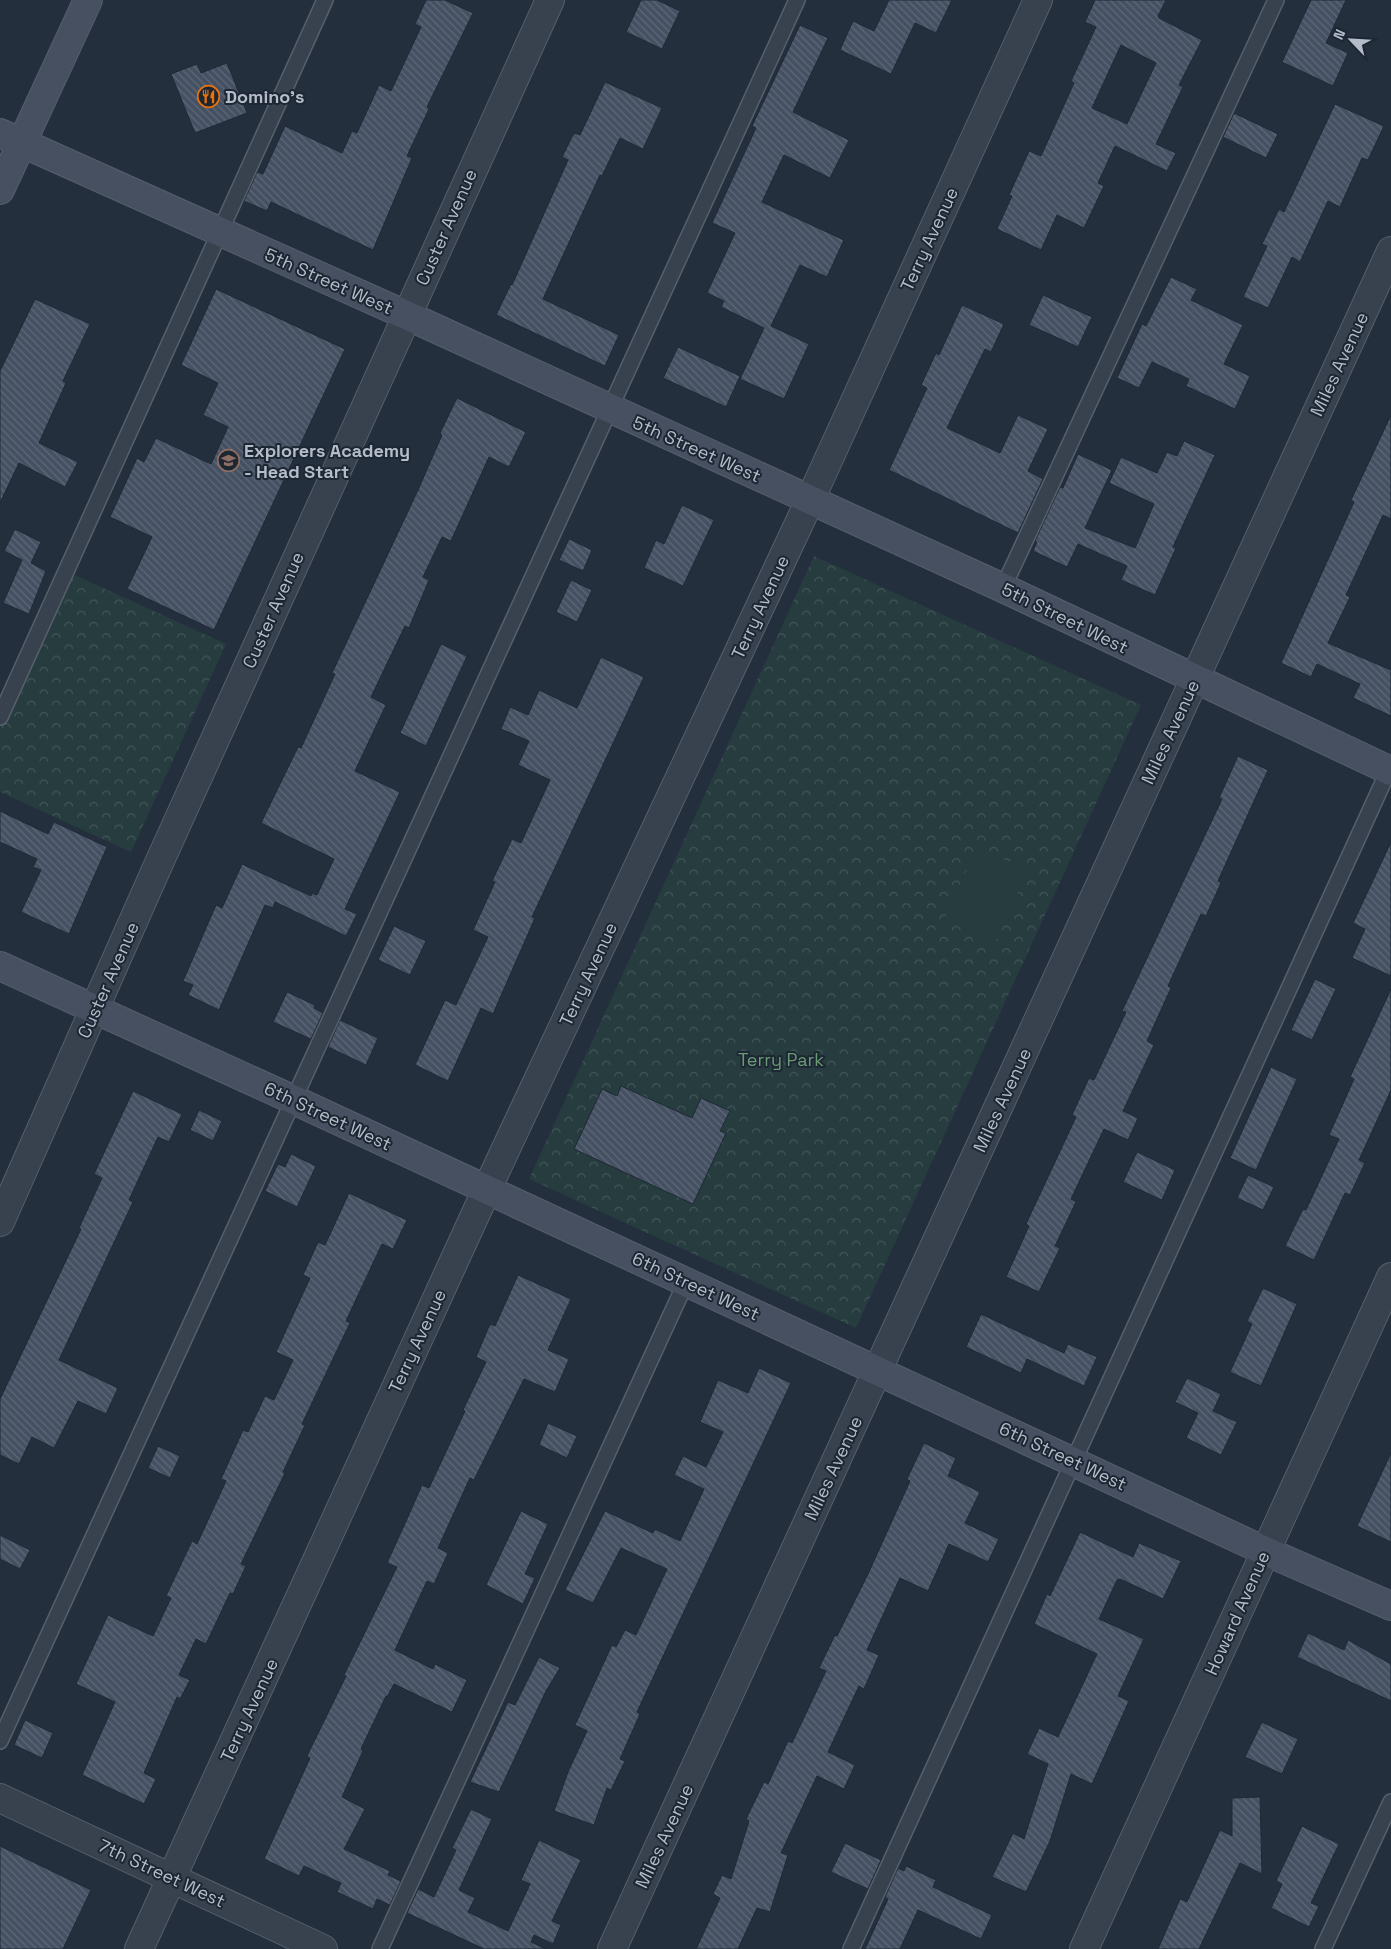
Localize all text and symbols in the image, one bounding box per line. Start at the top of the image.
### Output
north arrow [1326,15,1376,65]
text: N [1329,26,1349,43]
restaurant icon: Domino's [197,84,221,108]
place label: Domino's [225,85,304,108]
street label: Custer Avenue [410,165,482,289]
street label: Terry Avenue [895,183,963,295]
street label: 5th Street West [261,242,397,320]
street label: Miles Avenue [1305,308,1373,420]
street label: 5th Street West [629,410,765,488]
place label: Explorers Academy - Head Start [244,439,410,483]
school or university icon: Explorers Academy - Head Start [216,448,240,472]
street label: Custer Avenue [237,548,309,672]
street label: Terry Avenue [726,551,794,663]
street label: 5th Street West [998,577,1132,659]
street label: Miles Avenue [1136,676,1204,788]
street label: Custer Avenue [72,918,144,1042]
street label: Terry Avenue [554,918,622,1030]
street label: Miles Avenue [968,1044,1036,1156]
park label: Terry Park [738,1048,824,1071]
street label: 6th Street West [261,1076,395,1156]
street label: 6th Street West [629,1246,763,1326]
street label: Terry Avenue [383,1285,451,1397]
street label: Miles Avenue [799,1412,867,1524]
street label: 6th Street West [996,1416,1130,1496]
street label: Howard Avenue [1199,1547,1275,1679]
street label: Terry Avenue [215,1654,283,1766]
street label: Miles Avenue [630,1780,698,1892]
street label: 7th Street West [95,1834,229,1912]

